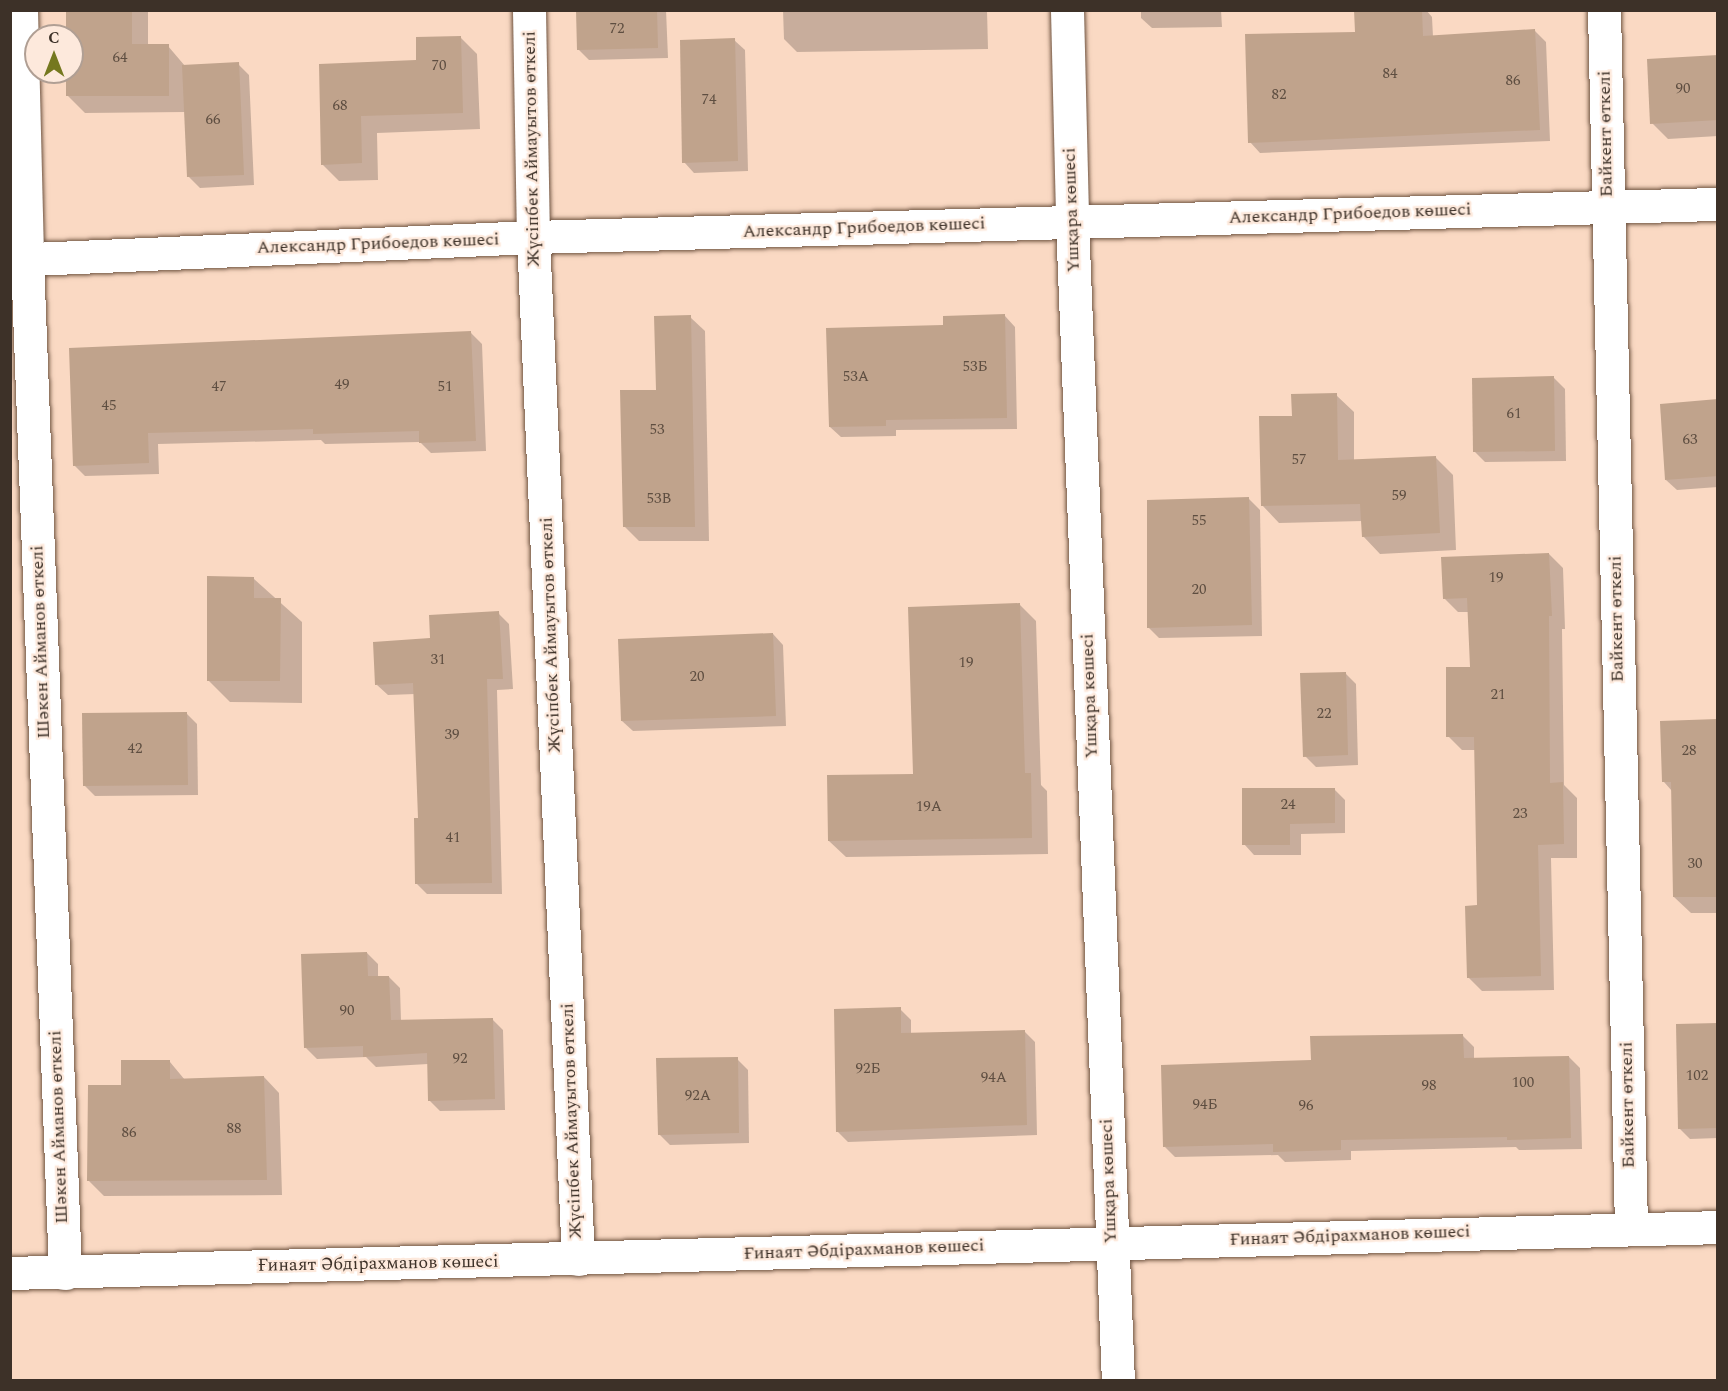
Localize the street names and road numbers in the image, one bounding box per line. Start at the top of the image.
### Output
street label: Жүсіпбек Аймауытов өткелі [519,31,545,267]
street label: Байкент өткелі [1594,71,1618,197]
street label: Үшқара көшесі [1059,147,1085,273]
street label: Александр Грибоедов көшесі [1228,199,1472,229]
street label: Александр Грибоедов көшесі [742,213,986,243]
street label: Александр Грибоедов көшесі [256,229,500,259]
street label: Жүсіпбек Аймауытов өткелі [536,517,566,753]
street label: Шәкен Айманов өткелі [27,545,55,739]
street label: Байкент өткелі [1605,556,1629,682]
street label: Үшқара көшесі [1077,633,1103,759]
street label: Жүсіпбек Аймауытов өткелі [557,1003,587,1239]
street label: Шәкен Айманов өткелі [45,1030,73,1224]
street label: Байкент өткелі [1616,1042,1640,1168]
street label: Үшқара көшесі [1096,1118,1122,1244]
street label: Ғинаят Әбдірахманов көшесі [1229,1221,1471,1251]
street label: Ғинаят Әбдірахманов көшесі [743,1235,985,1265]
street label: Ғинаят Әбдірахманов көшесі [257,1251,499,1277]

